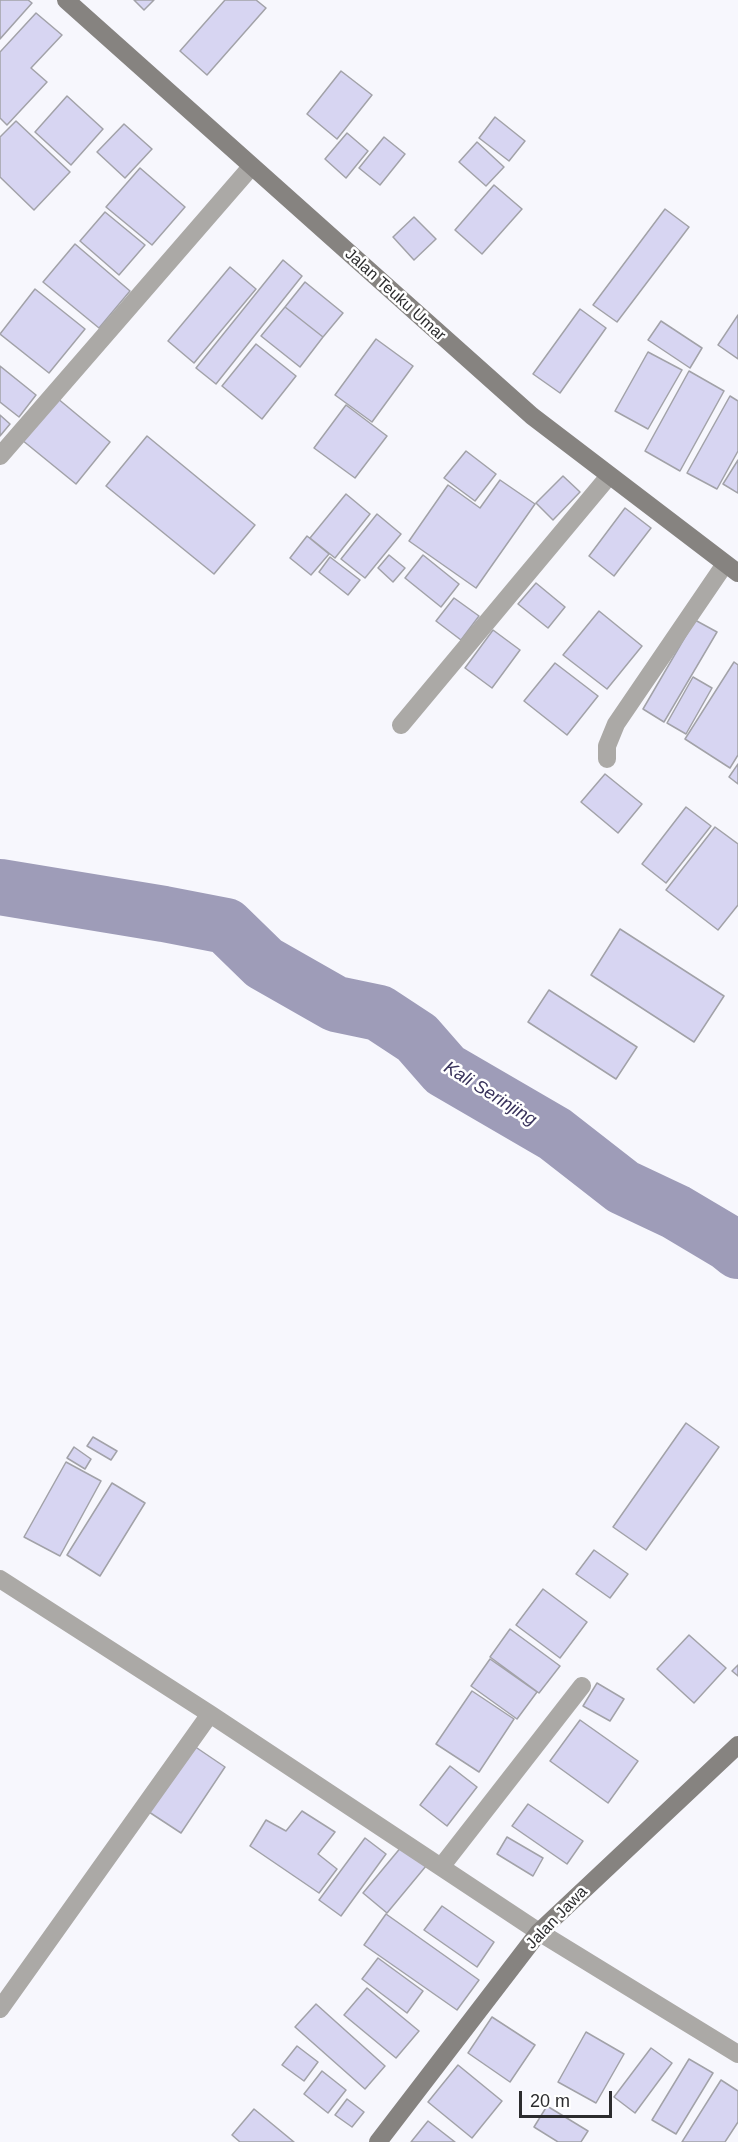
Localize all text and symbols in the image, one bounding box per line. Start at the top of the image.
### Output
street label: Jalan Teuku Umar [341,245,449,345]
water label: Kali Serinjing [440,1057,540,1131]
street label: Jalan Jawa [522,1883,592,1953]
scale bar [522,2079,615,2117]
text: 20 m [530,2091,570,2111]

